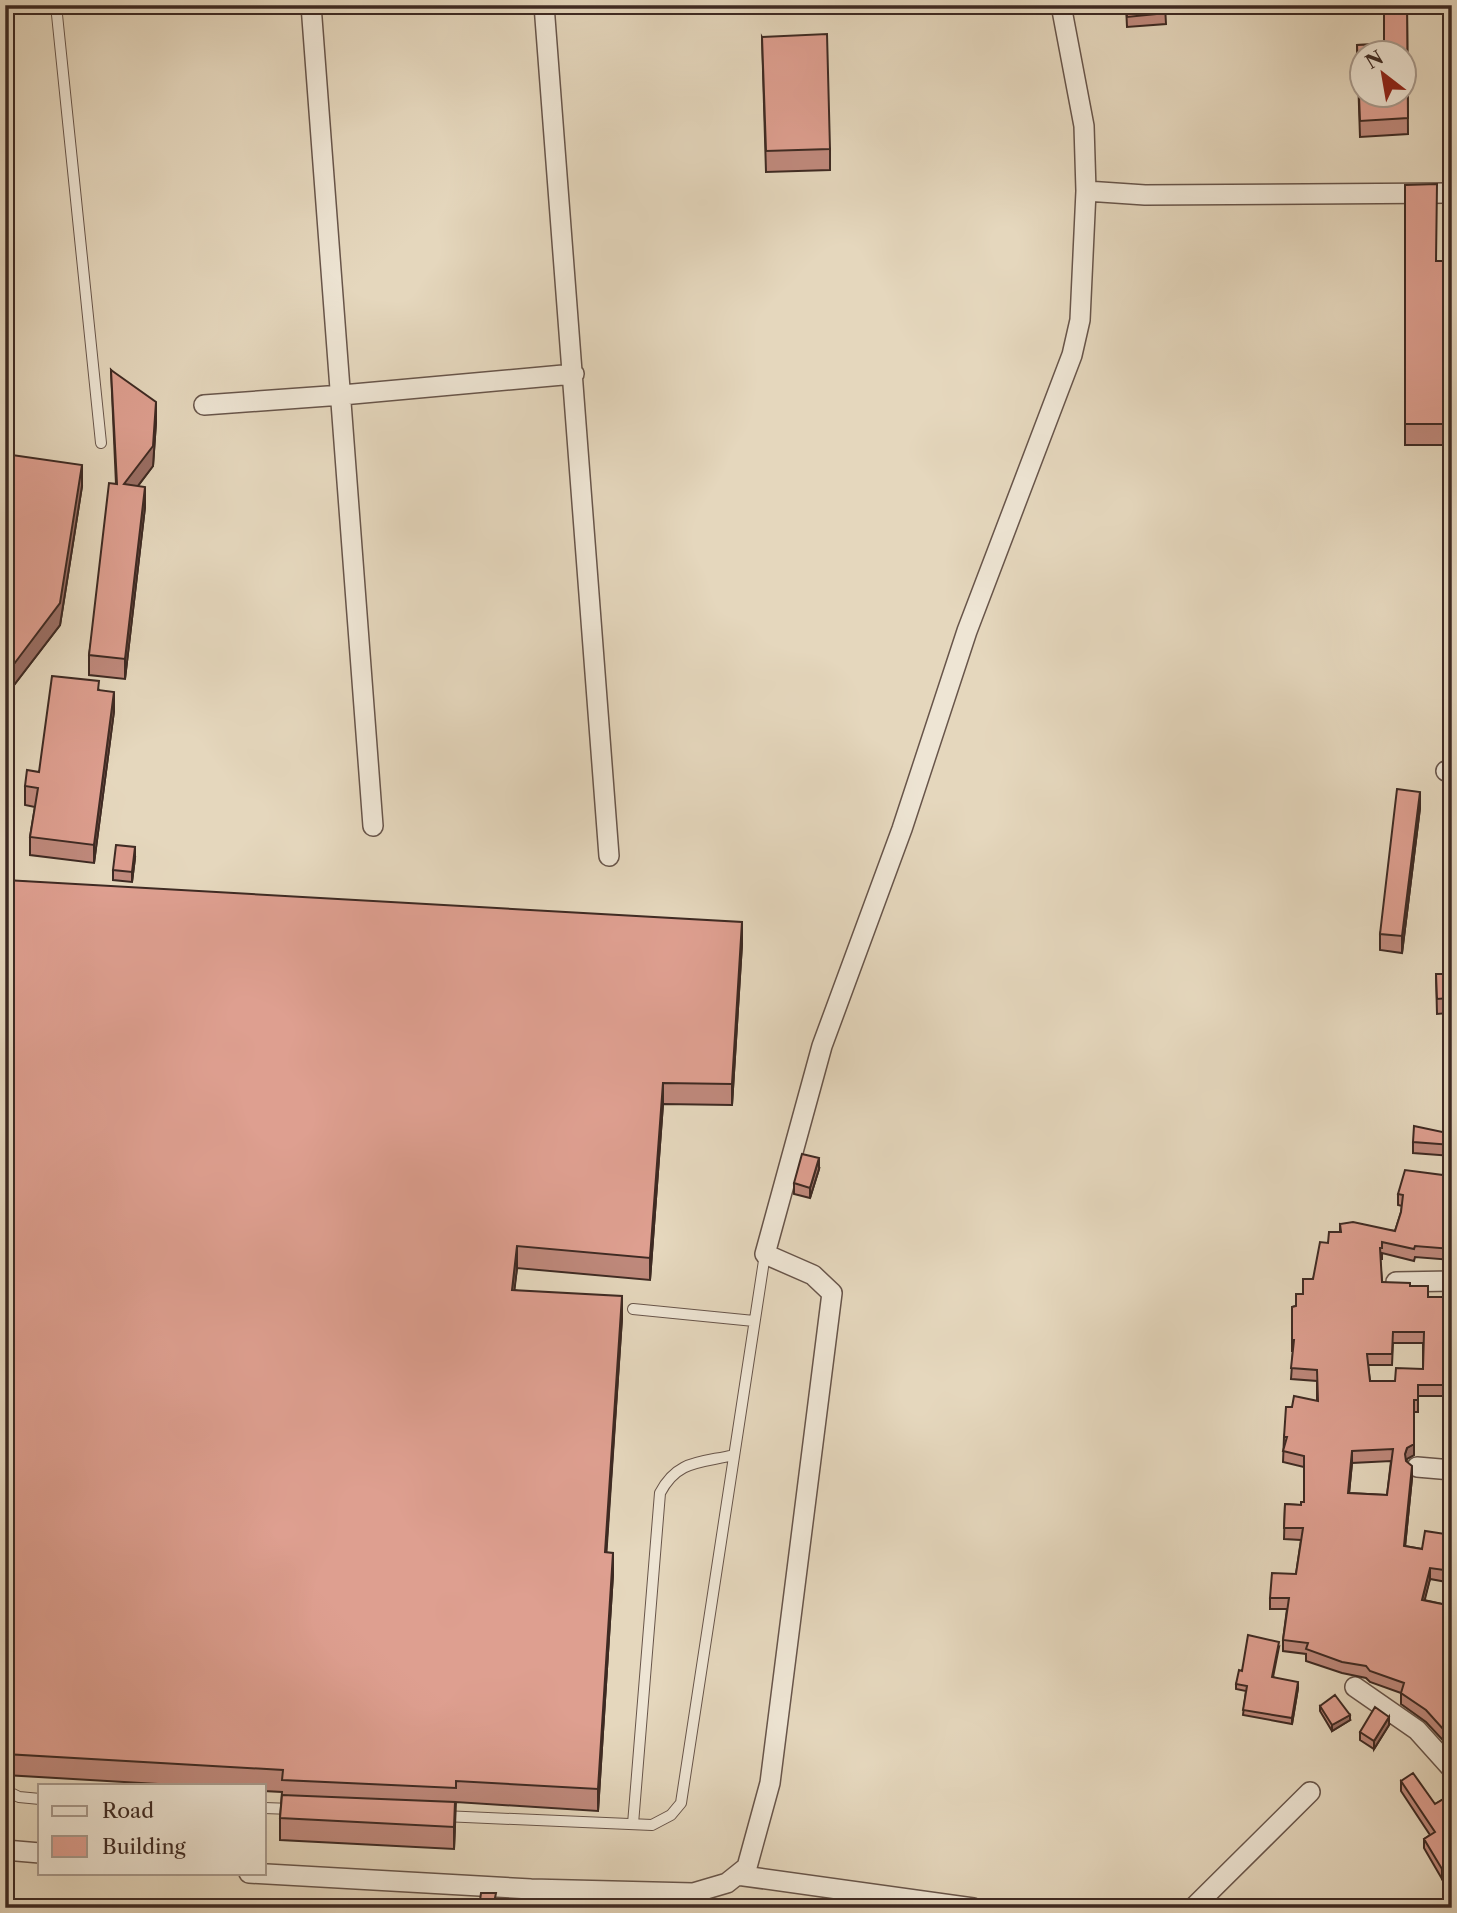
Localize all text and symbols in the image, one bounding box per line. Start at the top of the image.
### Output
north arrow [1348,38,1418,108]
text: N [1362,46,1388,74]
legend [38,1784,266,1874]
text: Road [102,1798,154,1823]
text: Building [102,1834,187,1859]

